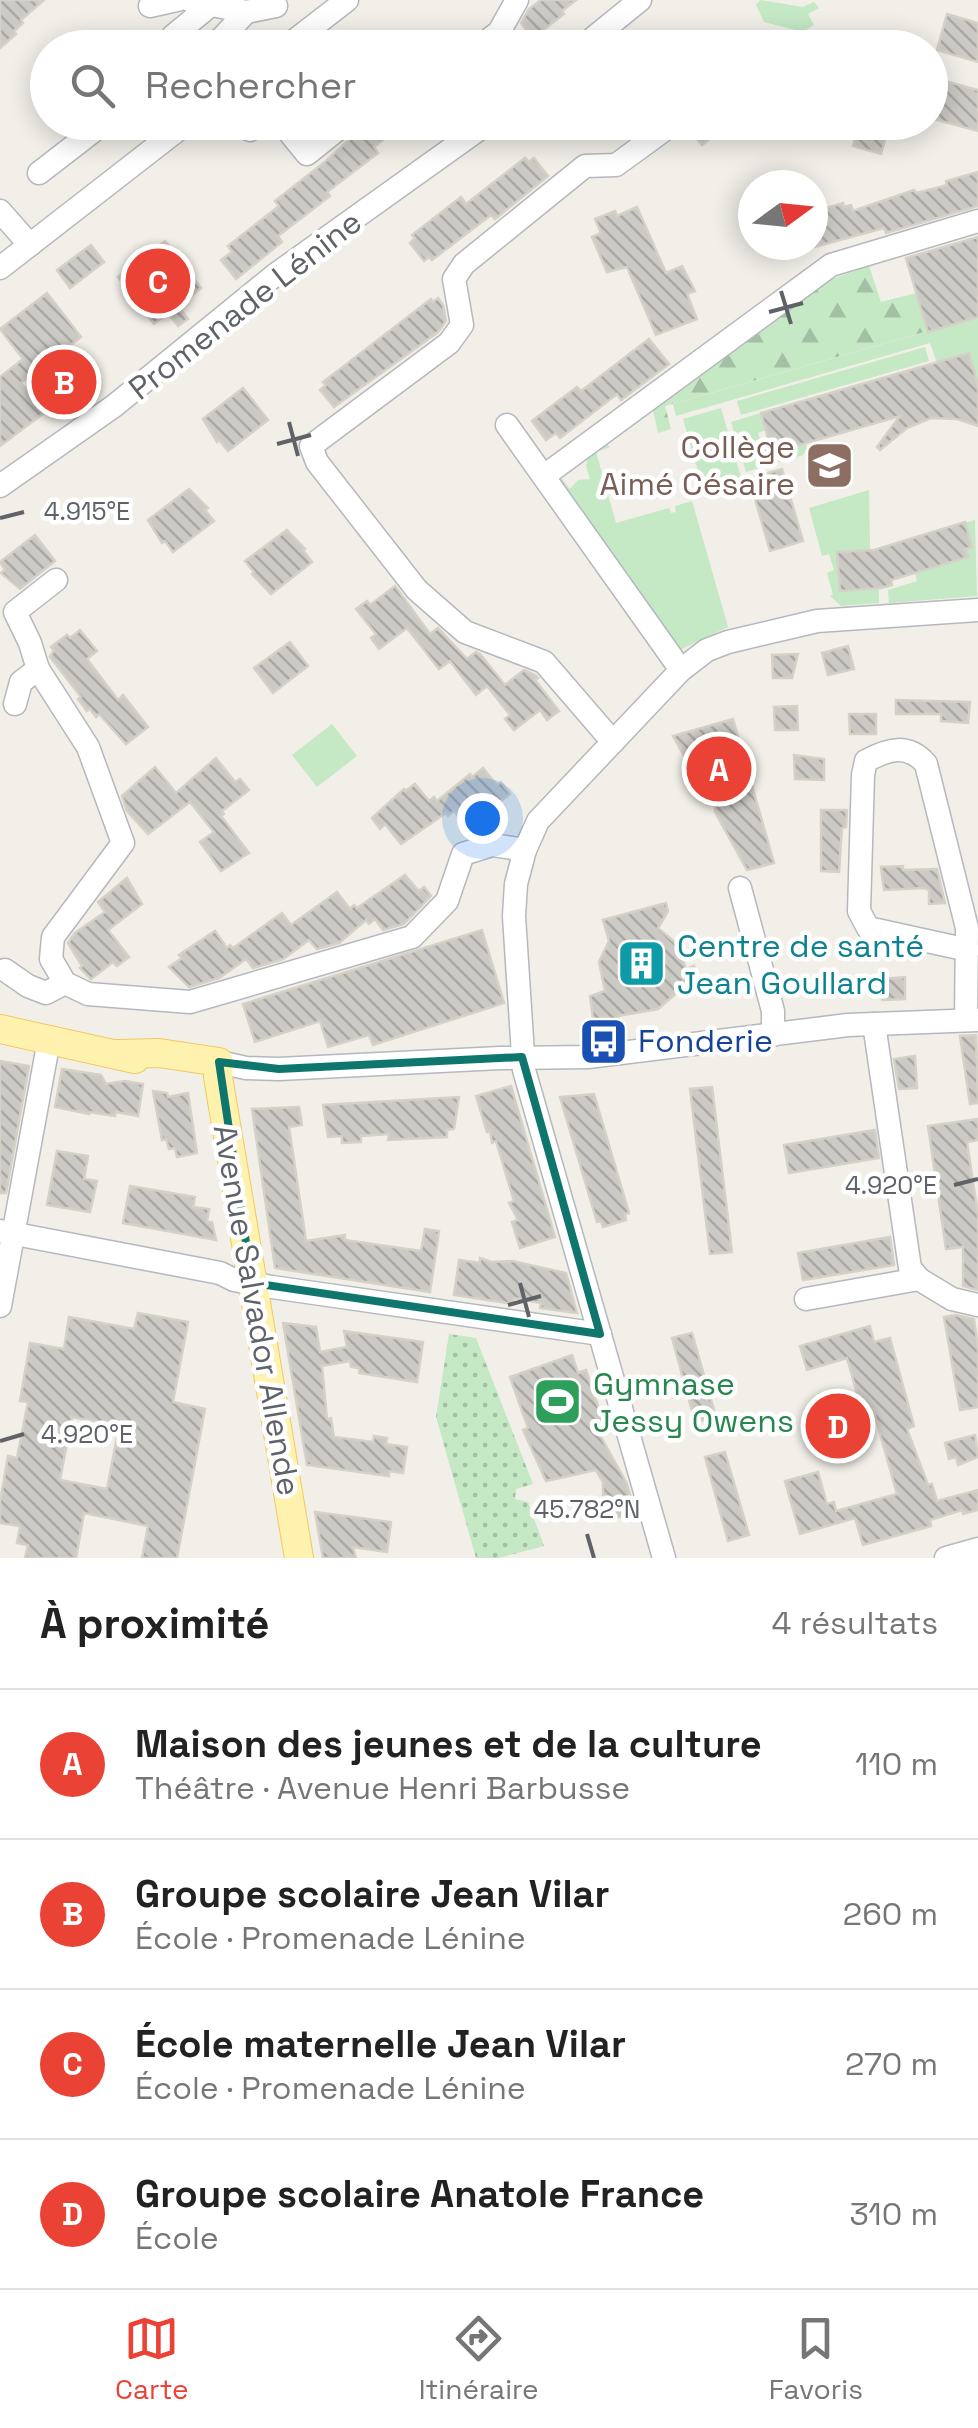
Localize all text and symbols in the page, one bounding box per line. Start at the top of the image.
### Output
search box [30,30,948,140]
icon: search [65,58,120,113]
text: Rechercher [145,61,356,109]
north arrow [738,170,828,260]
street label: Promenade Lénine [121,202,369,408]
pin: C [126,244,190,318]
pin: B [32,344,96,420]
place label: Collège Aimé Césaire [599,427,795,504]
school or university icon: Collège Aimé Césaire [804,439,856,491]
text: 4.915°E [44,495,130,527]
pin: A [686,732,752,806]
your location [457,793,508,844]
place label: Centre de santé Jean Goullard [677,926,924,1003]
building icon: Centre de santé Jean Goullard [616,938,668,990]
bus stop icon: Fonderie [577,1015,629,1067]
place label: Fonderie [638,1021,773,1061]
street label: Avenue Salvador Allende [205,1121,309,1499]
text: 4.920°E [845,1169,937,1201]
place label: Gymnase Jessy Owens [593,1364,794,1441]
sports icon: Gymnase Jessy Owens [532,1376,584,1428]
pin: D [806,1388,870,1464]
text: 4.920°E [41,1418,133,1450]
text: 45.782°N [534,1493,640,1525]
text: À proximité [40,1597,270,1650]
text: 4 résultats [771,1603,938,1643]
text: Maison des jeunes et de la culture [135,1720,762,1768]
text: A [62,1744,83,1784]
text: 110 m [855,1744,938,1784]
text: Théâtre · Avenue Henri Barbusse [135,1768,630,1808]
text: Groupe scolaire Jean Vilar [135,1870,610,1918]
text: B [62,1894,83,1934]
text: 260 m [843,1894,938,1934]
text: École · Promenade Lénine [135,1918,526,1958]
text: École maternelle Jean Vilar [135,2020,626,2068]
text: C [62,2044,83,2084]
text: 270 m [845,2044,938,2084]
text: École · Promenade Lénine [135,2068,526,2108]
text: Groupe scolaire Anatole France [135,2170,704,2218]
text: D [62,2194,83,2234]
text: 310 m [850,2194,938,2234]
text: École [135,2218,219,2258]
tab: Carte [115,2311,189,2407]
tab: Itinéraire [419,2311,539,2407]
tab: Favoris [769,2311,863,2407]

